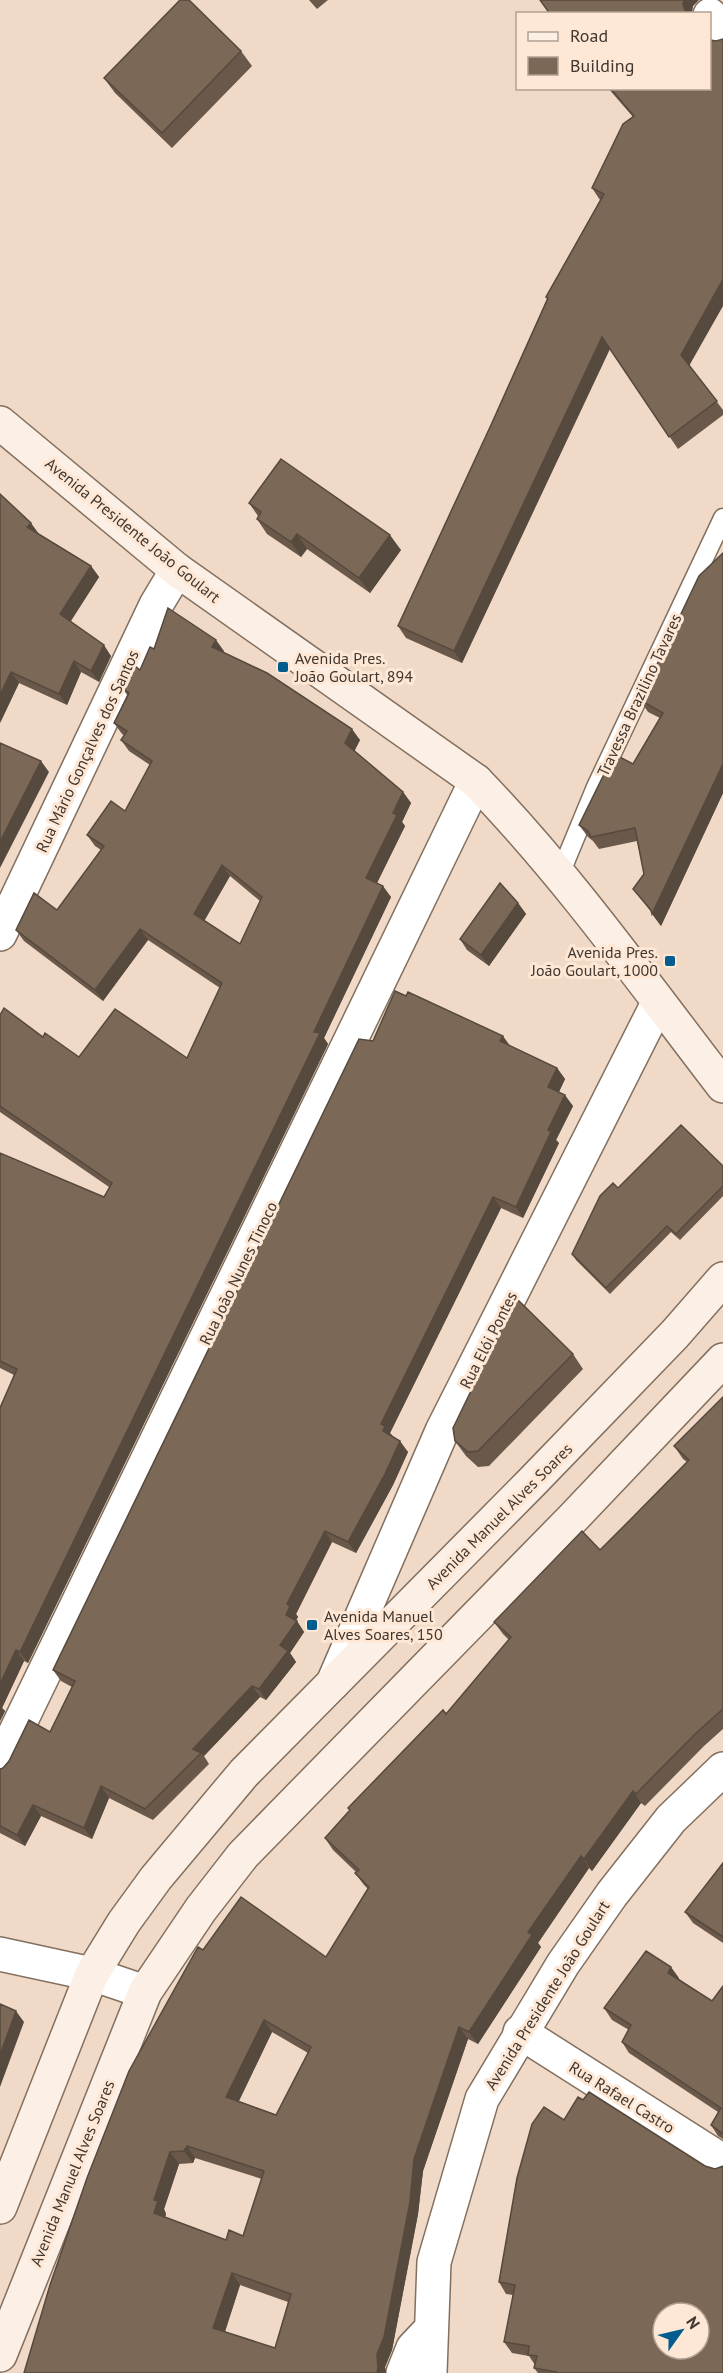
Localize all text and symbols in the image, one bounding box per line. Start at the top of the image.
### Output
legend [516,12,711,90]
text: Road [570,24,608,47]
text: Building [570,54,634,77]
street label: Avenida Presidente João Goulart [41,453,225,607]
street label: Travessa Brazilino Tavares [592,610,686,780]
street label: Rua Mário Gonçalves dos Santos [31,646,143,855]
place label: Avenida Pres. João Goulart, 894 [294,648,413,686]
marker: Avenida Pres. João Goulart, 894 [276,660,290,674]
place label: Avenida Pres. João Goulart, 1000 [530,942,658,980]
marker: Avenida Pres. João Goulart, 1000 [663,954,677,968]
street label: Rua João Nunes Tinoco [195,1198,281,1348]
street label: Rua Elói Pontes [455,1288,521,1392]
street label: Avenida Manuel Alves Soares [422,1438,577,1593]
place label: Avenida Manuel Alves Soares, 150 [324,1606,443,1644]
marker: Avenida Manuel Alves Soares, 150 [305,1618,319,1632]
street label: Avenida Presidente João Goulart [480,1896,614,2093]
street label: Rua Rafael Castro [566,2057,678,2137]
street label: Avenida Manuel Alves Soares [25,2077,119,2269]
north arrow [651,2301,711,2361]
text: N [682,2313,705,2333]

